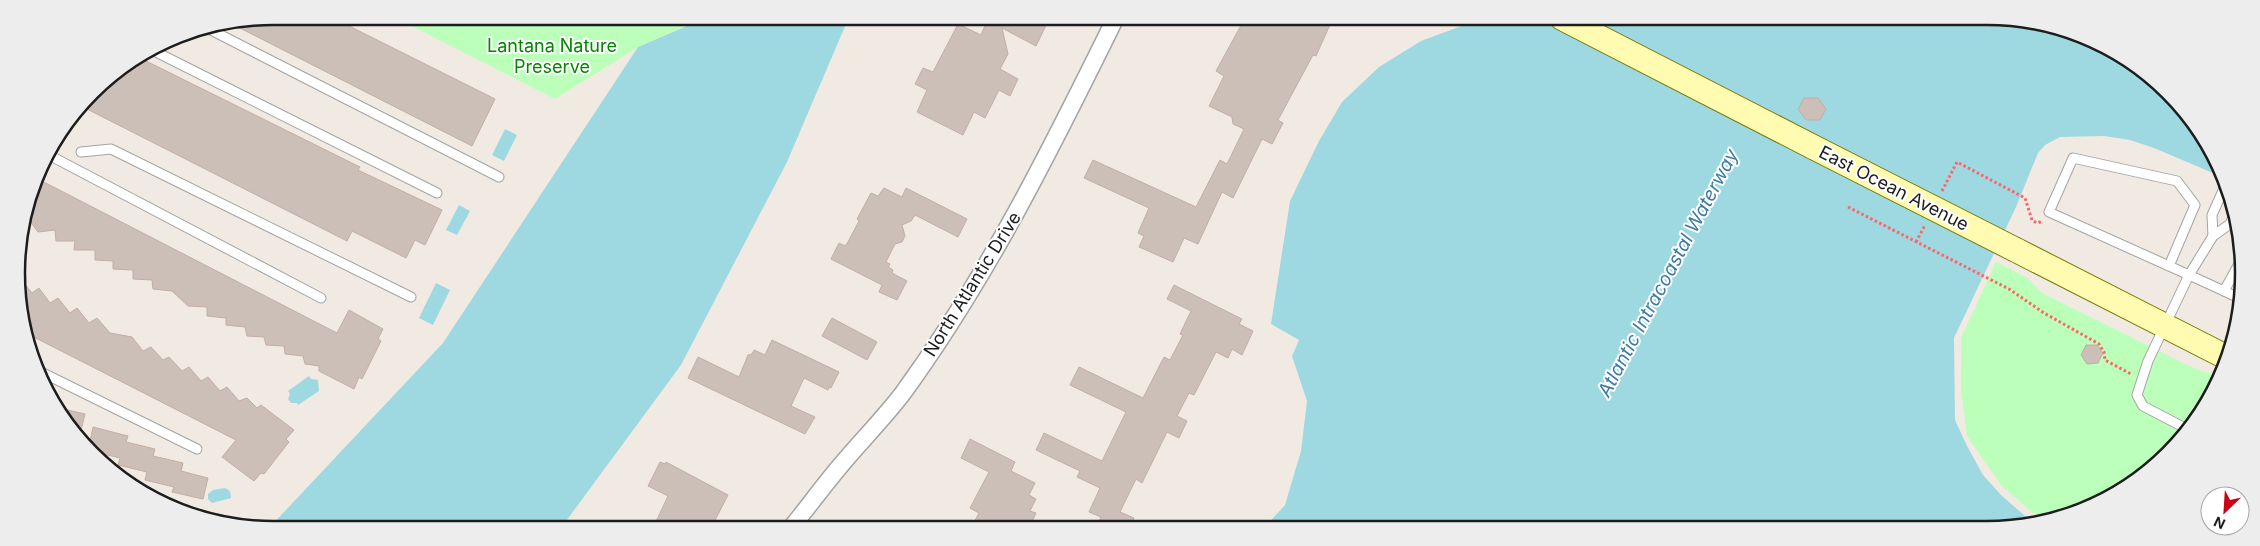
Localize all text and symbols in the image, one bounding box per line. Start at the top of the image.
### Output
park label: Lantana Nature Preserve [487,35,617,77]
street label: East Ocean Avenue [1816,141,1972,235]
water label: Atlantic Intracoastal Waterway [1592,144,1744,402]
street label: North Atlantic Drive [919,208,1025,360]
north arrow [2200,486,2250,536]
text: N [2211,513,2228,533]

